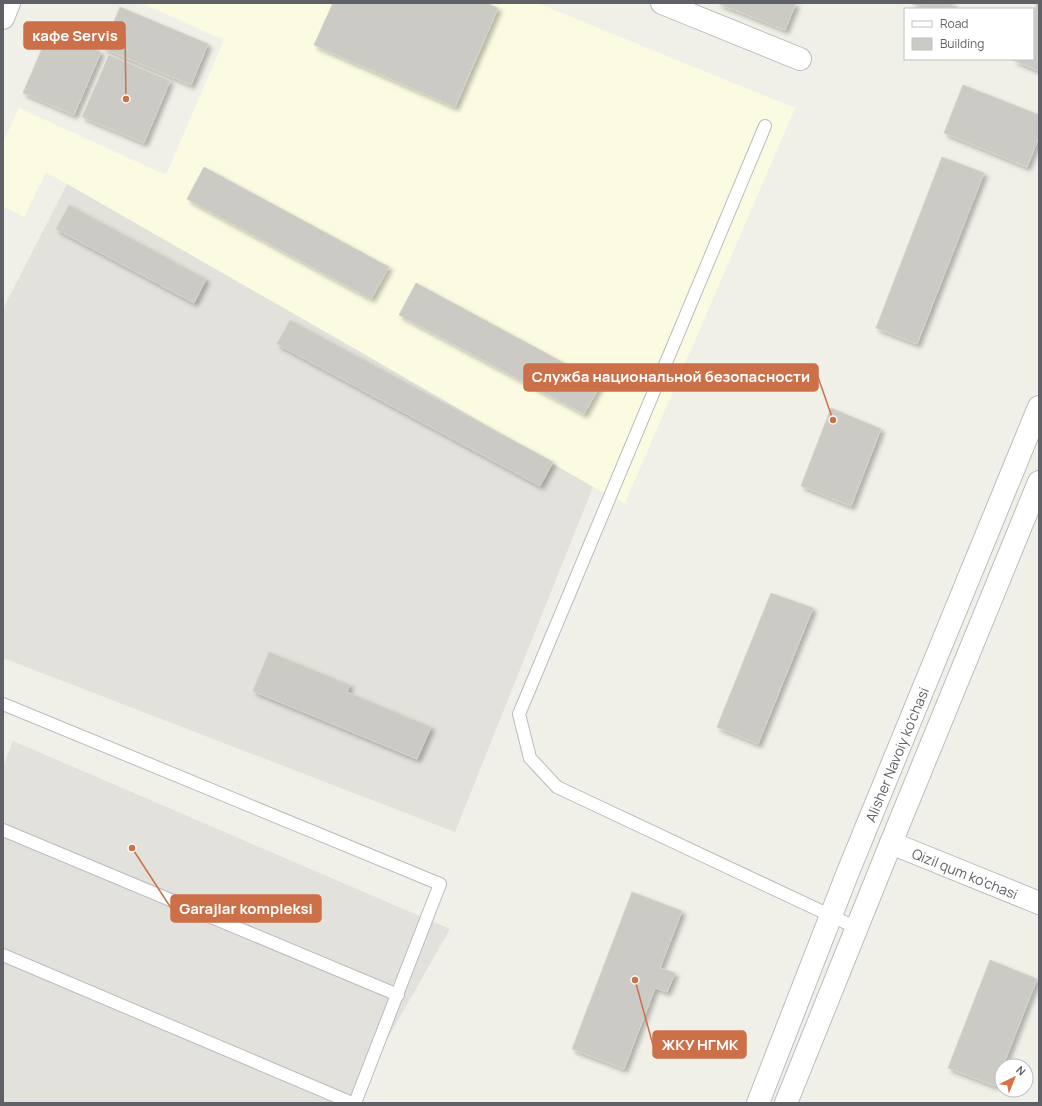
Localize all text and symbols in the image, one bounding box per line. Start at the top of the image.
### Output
legend [904,8,1034,60]
text: Road [940,15,968,32]
callout: кафе Servis [24,22,125,49]
text: кафе Servis [32,25,118,46]
text: Building [940,35,984,52]
callout: Служба национальной безопасности [524,364,818,391]
text: Служба национальной безопасности [532,366,810,387]
street label: Alisher Navoiy ko'chasi [860,684,932,825]
street label: Qizil qum ko'chasi [909,843,1021,903]
callout: Garajlar kompleksi [171,895,321,922]
text: Garajlar kompleksi [179,898,313,919]
callout: ЖКУ НГМК [653,1031,746,1058]
text: ЖКУ НГМК [662,1034,739,1055]
north arrow [994,1058,1034,1098]
text: N [1013,1062,1029,1079]

